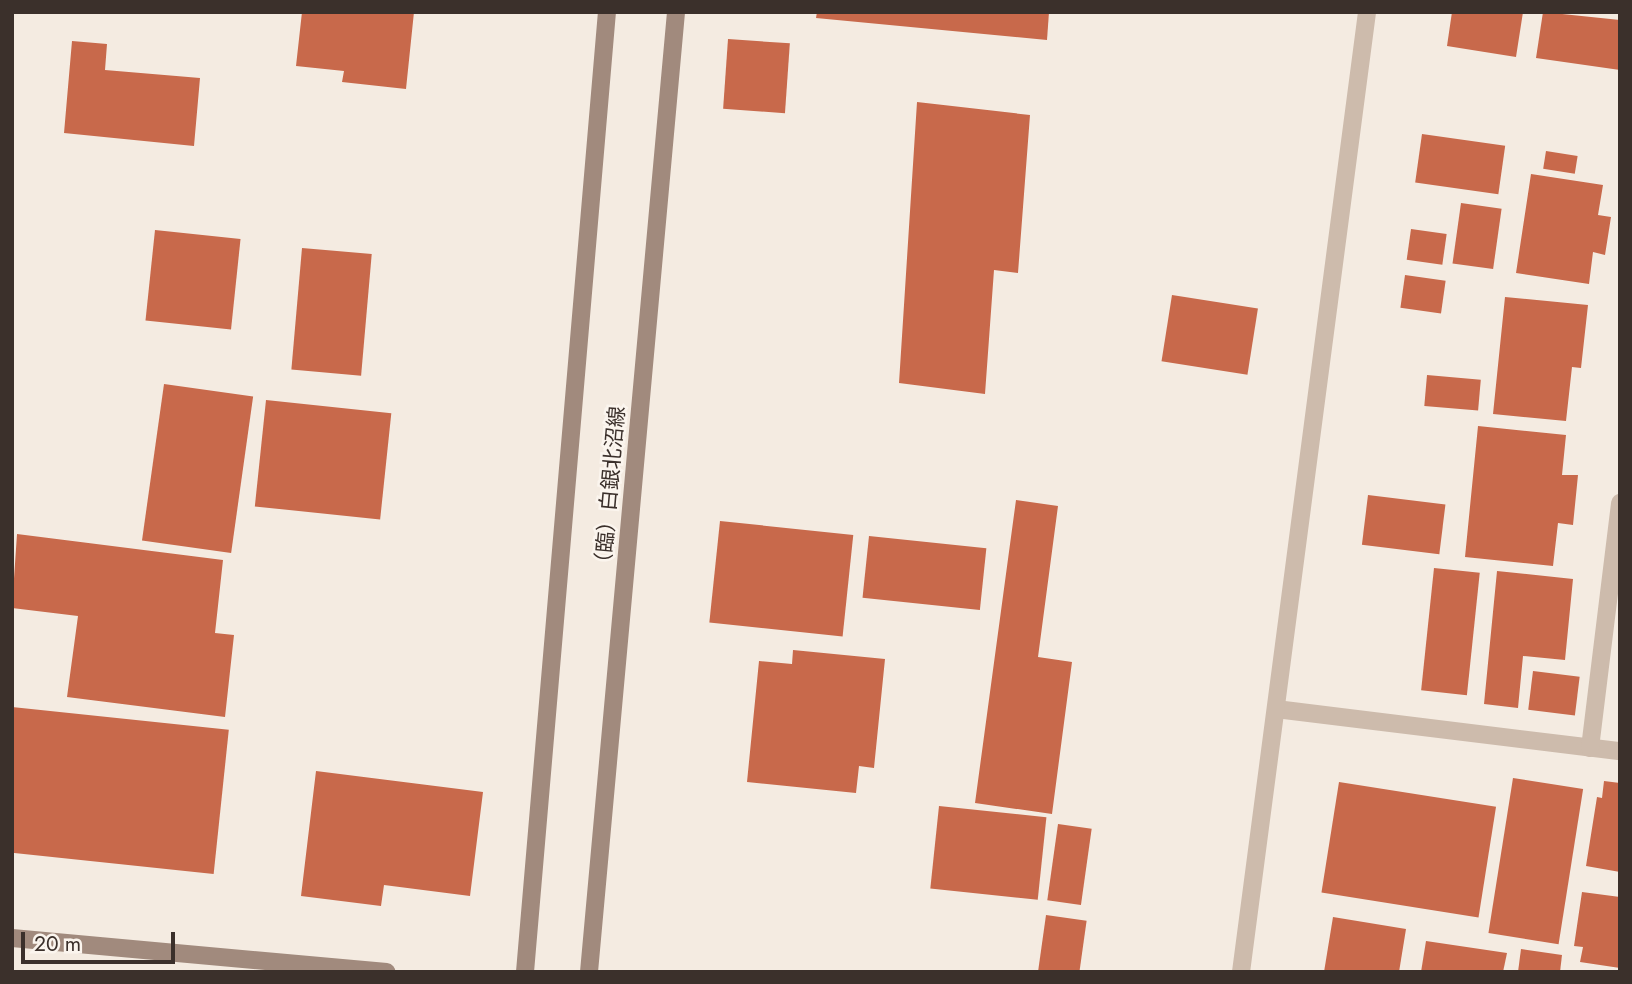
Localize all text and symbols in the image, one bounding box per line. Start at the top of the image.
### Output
street label: （臨）白銀北沼線 [590,405,630,575]
scale bar [24,918,178,962]
text: 20 m [34,929,81,959]

